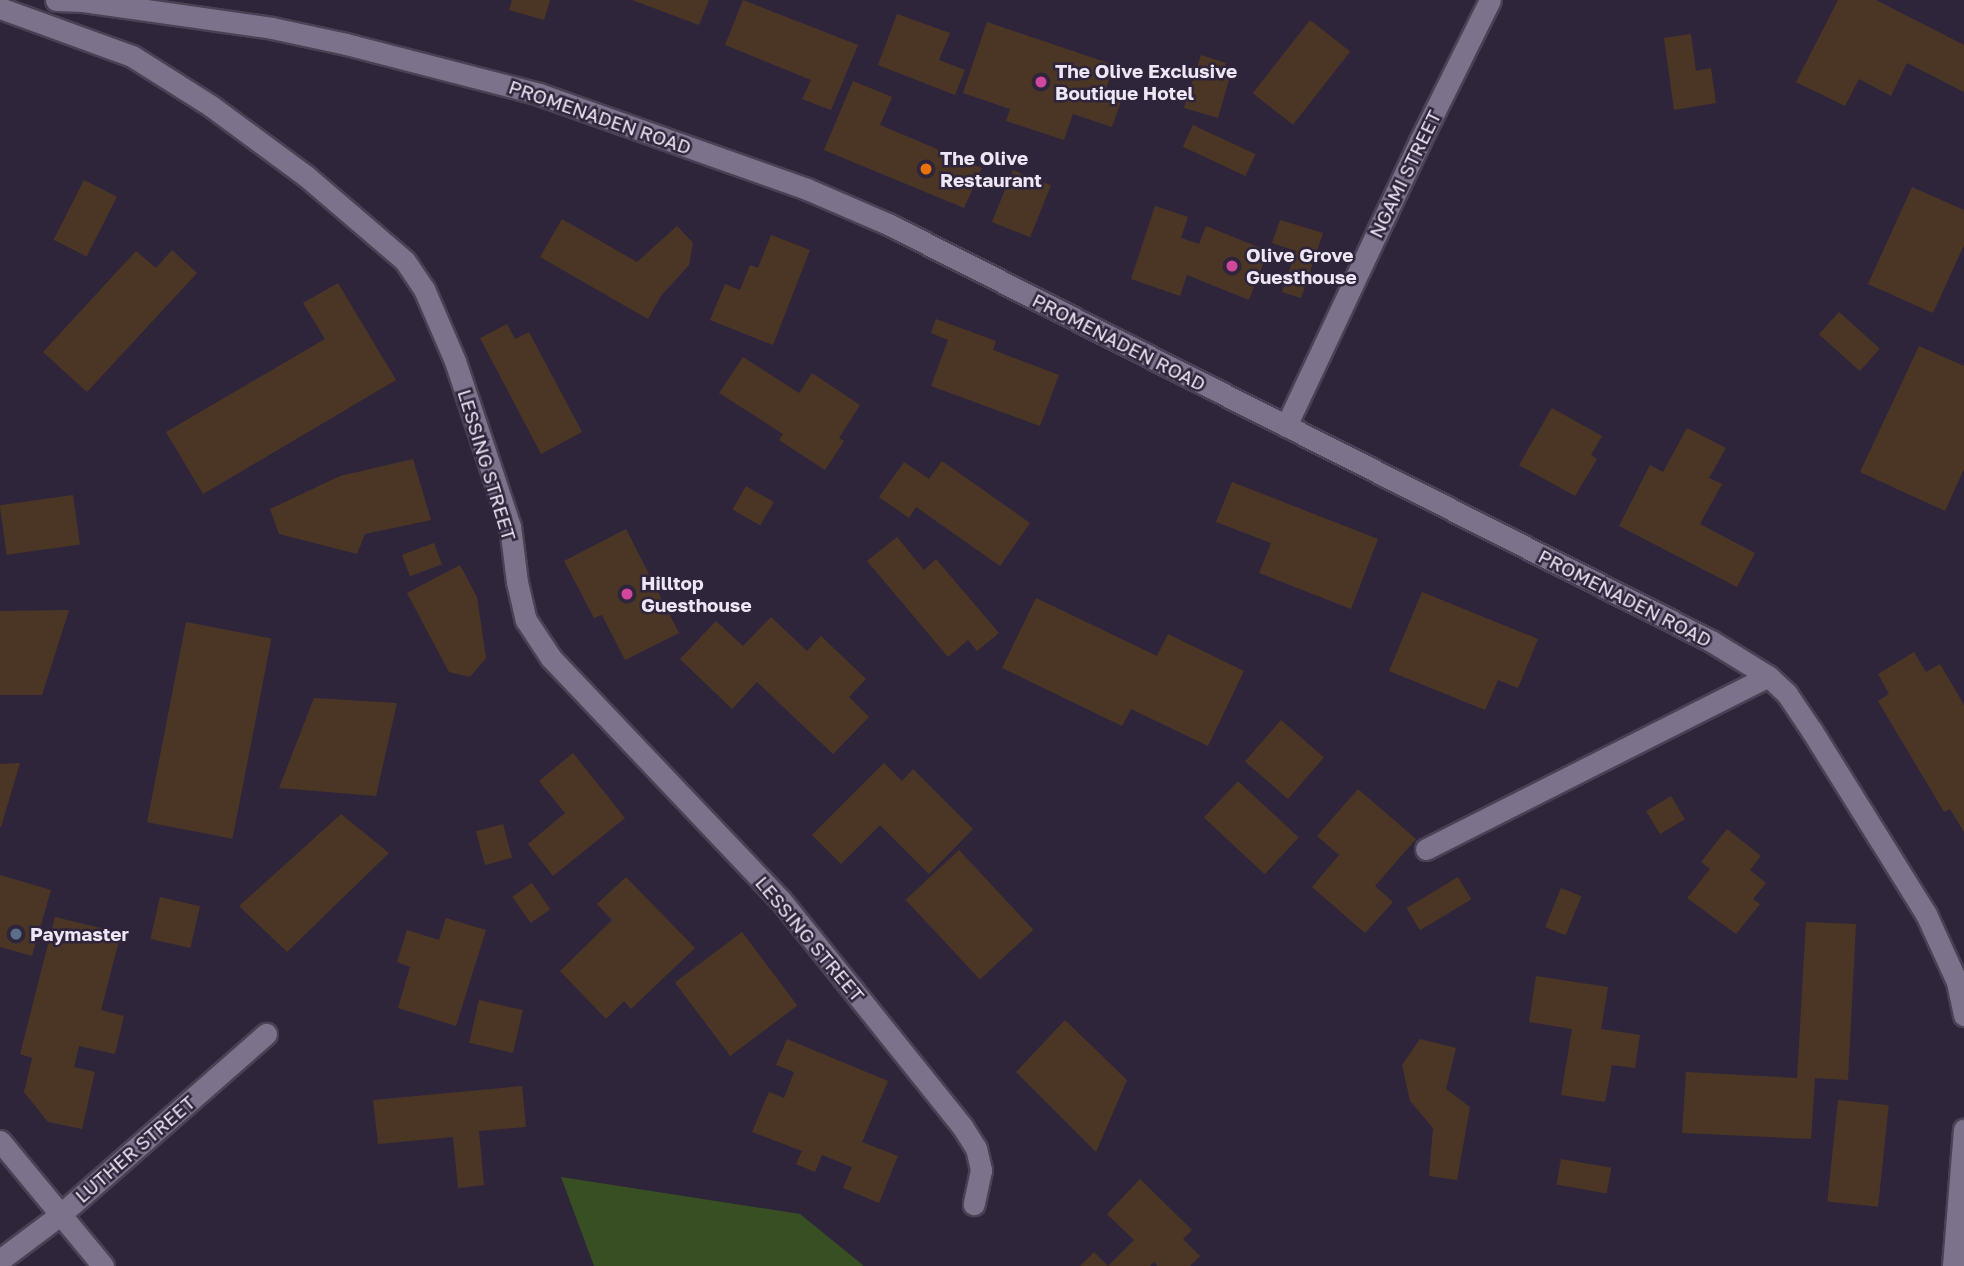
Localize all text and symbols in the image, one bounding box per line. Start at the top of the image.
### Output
place label: The Olive Exclusive Boutique Hotel [1055,60,1237,104]
marker: The Olive Exclusive Boutique Hotel [1033,74,1049,90]
street label: PROMENADEN ROAD [506,75,694,159]
street label: NGAMI STREET [1364,107,1446,241]
place label: The Olive Restaurant [940,147,1042,191]
marker: The Olive Restaurant [918,161,934,177]
place label: Olive Grove Guesthouse [1246,244,1357,288]
marker: Olive Grove Guesthouse [1224,258,1240,274]
street label: PROMENADEN ROAD [1029,288,1209,396]
street label: LESSING STREET [453,387,521,543]
street label: PROMENADEN ROAD [1535,544,1715,652]
place label: Hilltop Guesthouse [641,572,752,616]
marker: Hilltop Guesthouse [619,586,635,602]
street label: LESSING STREET [751,871,869,1007]
place label: Paymaster [30,923,129,945]
marker: Paymaster [8,926,24,942]
street label: LUTHER STREET [70,1091,200,1207]

